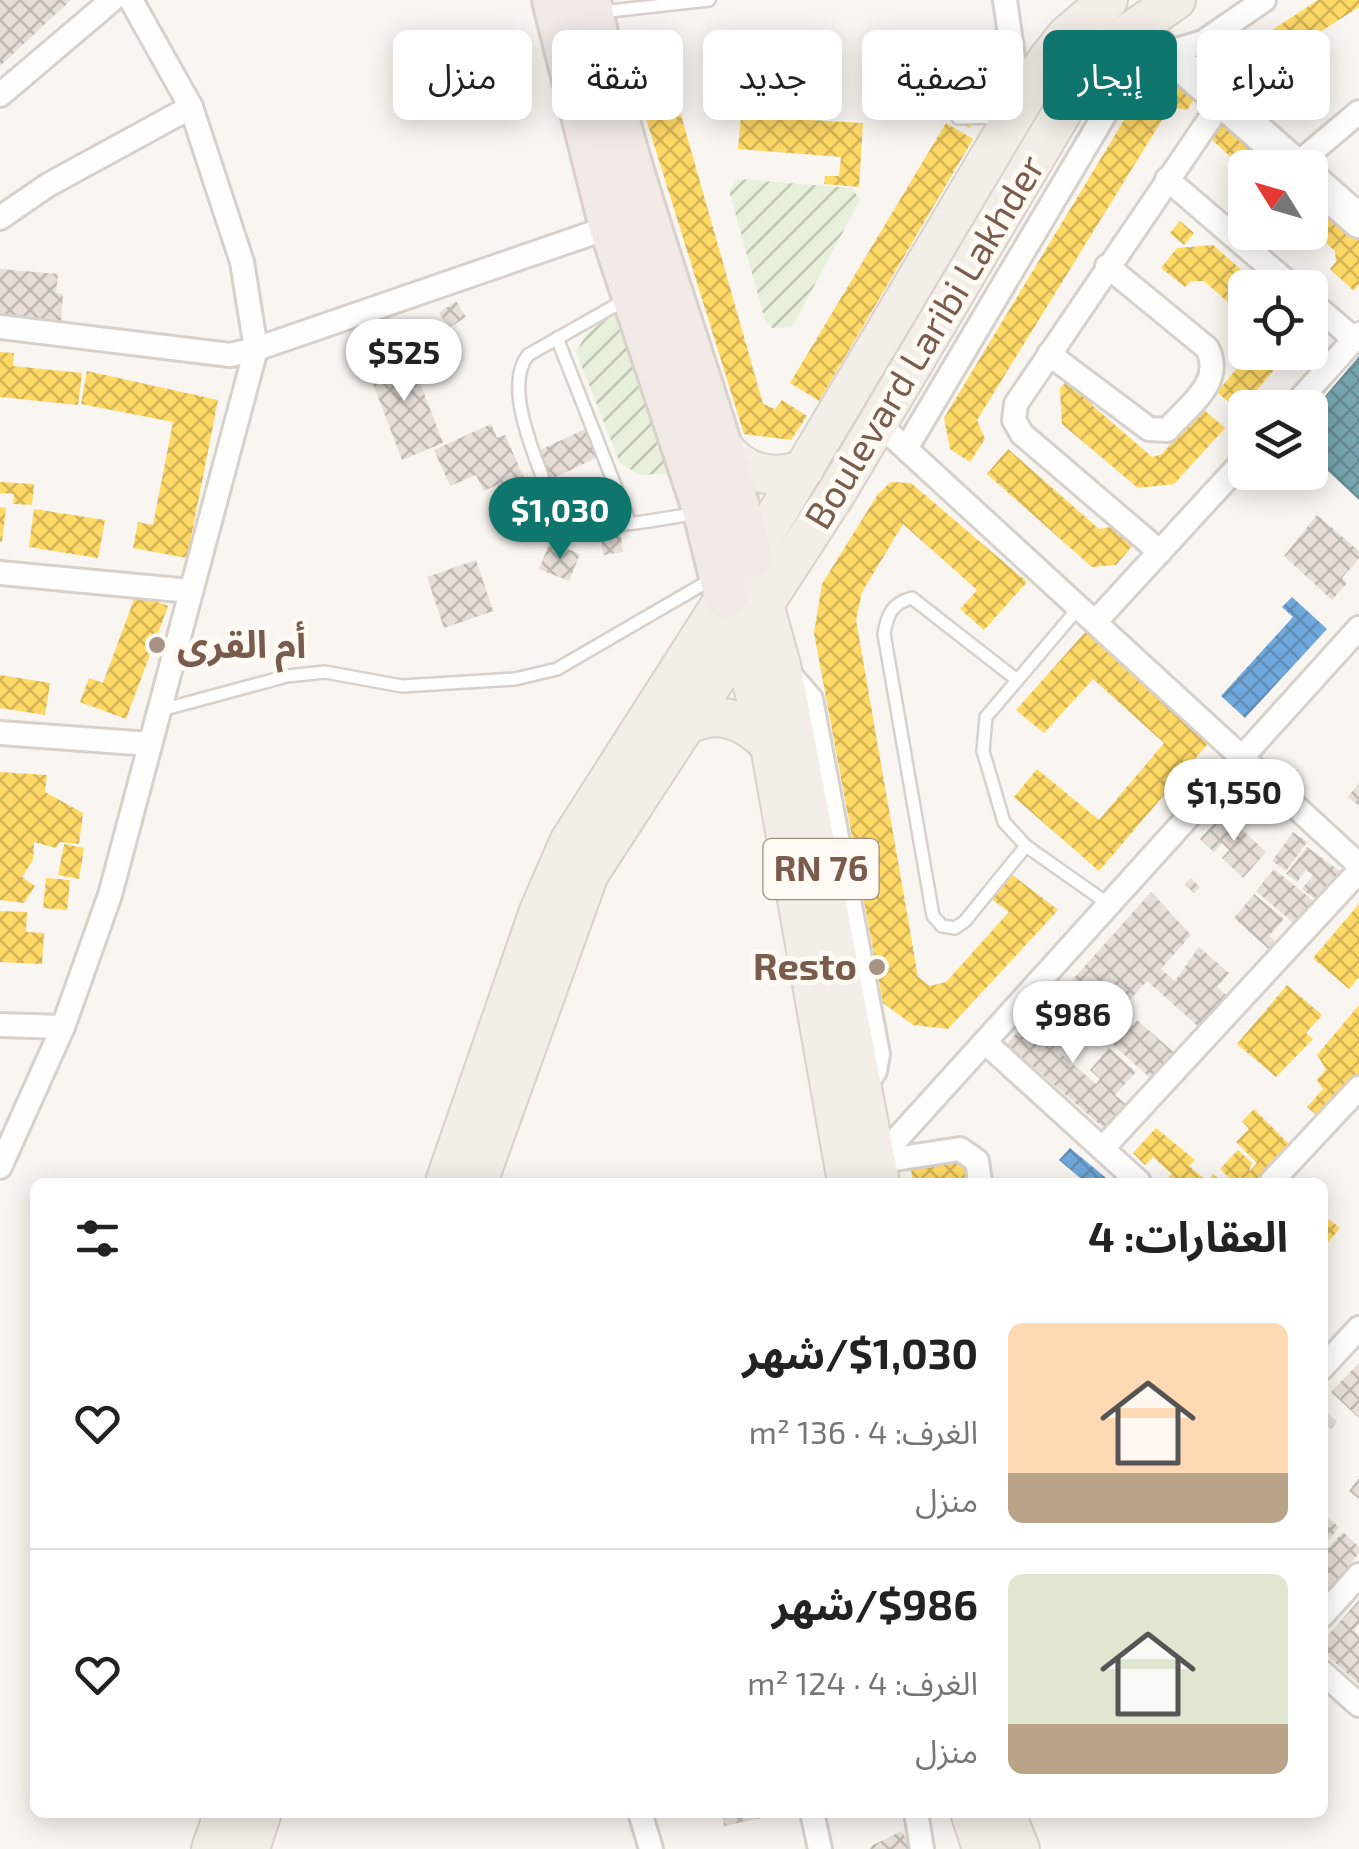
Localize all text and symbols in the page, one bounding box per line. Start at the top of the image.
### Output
chip: منزل [393,30,532,120]
chip: شقة [552,30,683,120]
chip: جديد [703,30,842,120]
chip: تصفية [862,30,1023,120]
chip: إيجار [1043,30,1177,120]
chip: شراء [1197,30,1330,120]
street label: Boulevard Laribi Lakhder [793,146,1053,536]
north arrow [1228,150,1328,250]
map controls [1228,150,1328,490]
button: locate [1228,270,1328,370]
pin: $525 [345,319,463,404]
text: $525 [368,332,440,370]
button: layers [1228,390,1328,490]
pin: $1,030 [479,477,641,562]
text: $1,030 [511,490,609,528]
place label: أم القرى [177,620,306,673]
marker: أم القرى [146,634,168,656]
pin: $1,550 [1153,759,1315,844]
text: $1,550 [1186,772,1282,810]
road number: RN 76 [764,839,878,899]
place label: Resto [753,942,857,988]
marker: Resto [866,956,888,978]
pin: $986 [1014,981,1132,1066]
text: $986 [1035,994,1111,1032]
text: العقارات: 4 [1088,1210,1288,1260]
icon: filters [70,1211,125,1266]
text: $1,030/شهر [742,1327,978,1377]
icon: home [1088,1363,1208,1483]
icon: heart [70,1396,125,1451]
text: الغرف: 4 · 136 m² [749,1412,978,1450]
text: منزل [915,1480,978,1518]
text: $986/شهر [772,1578,978,1628]
icon: home [1088,1614,1208,1734]
icon: heart [70,1647,125,1702]
text: الغرف: 4 · 124 m² [747,1663,978,1701]
text: منزل [915,1731,978,1769]

